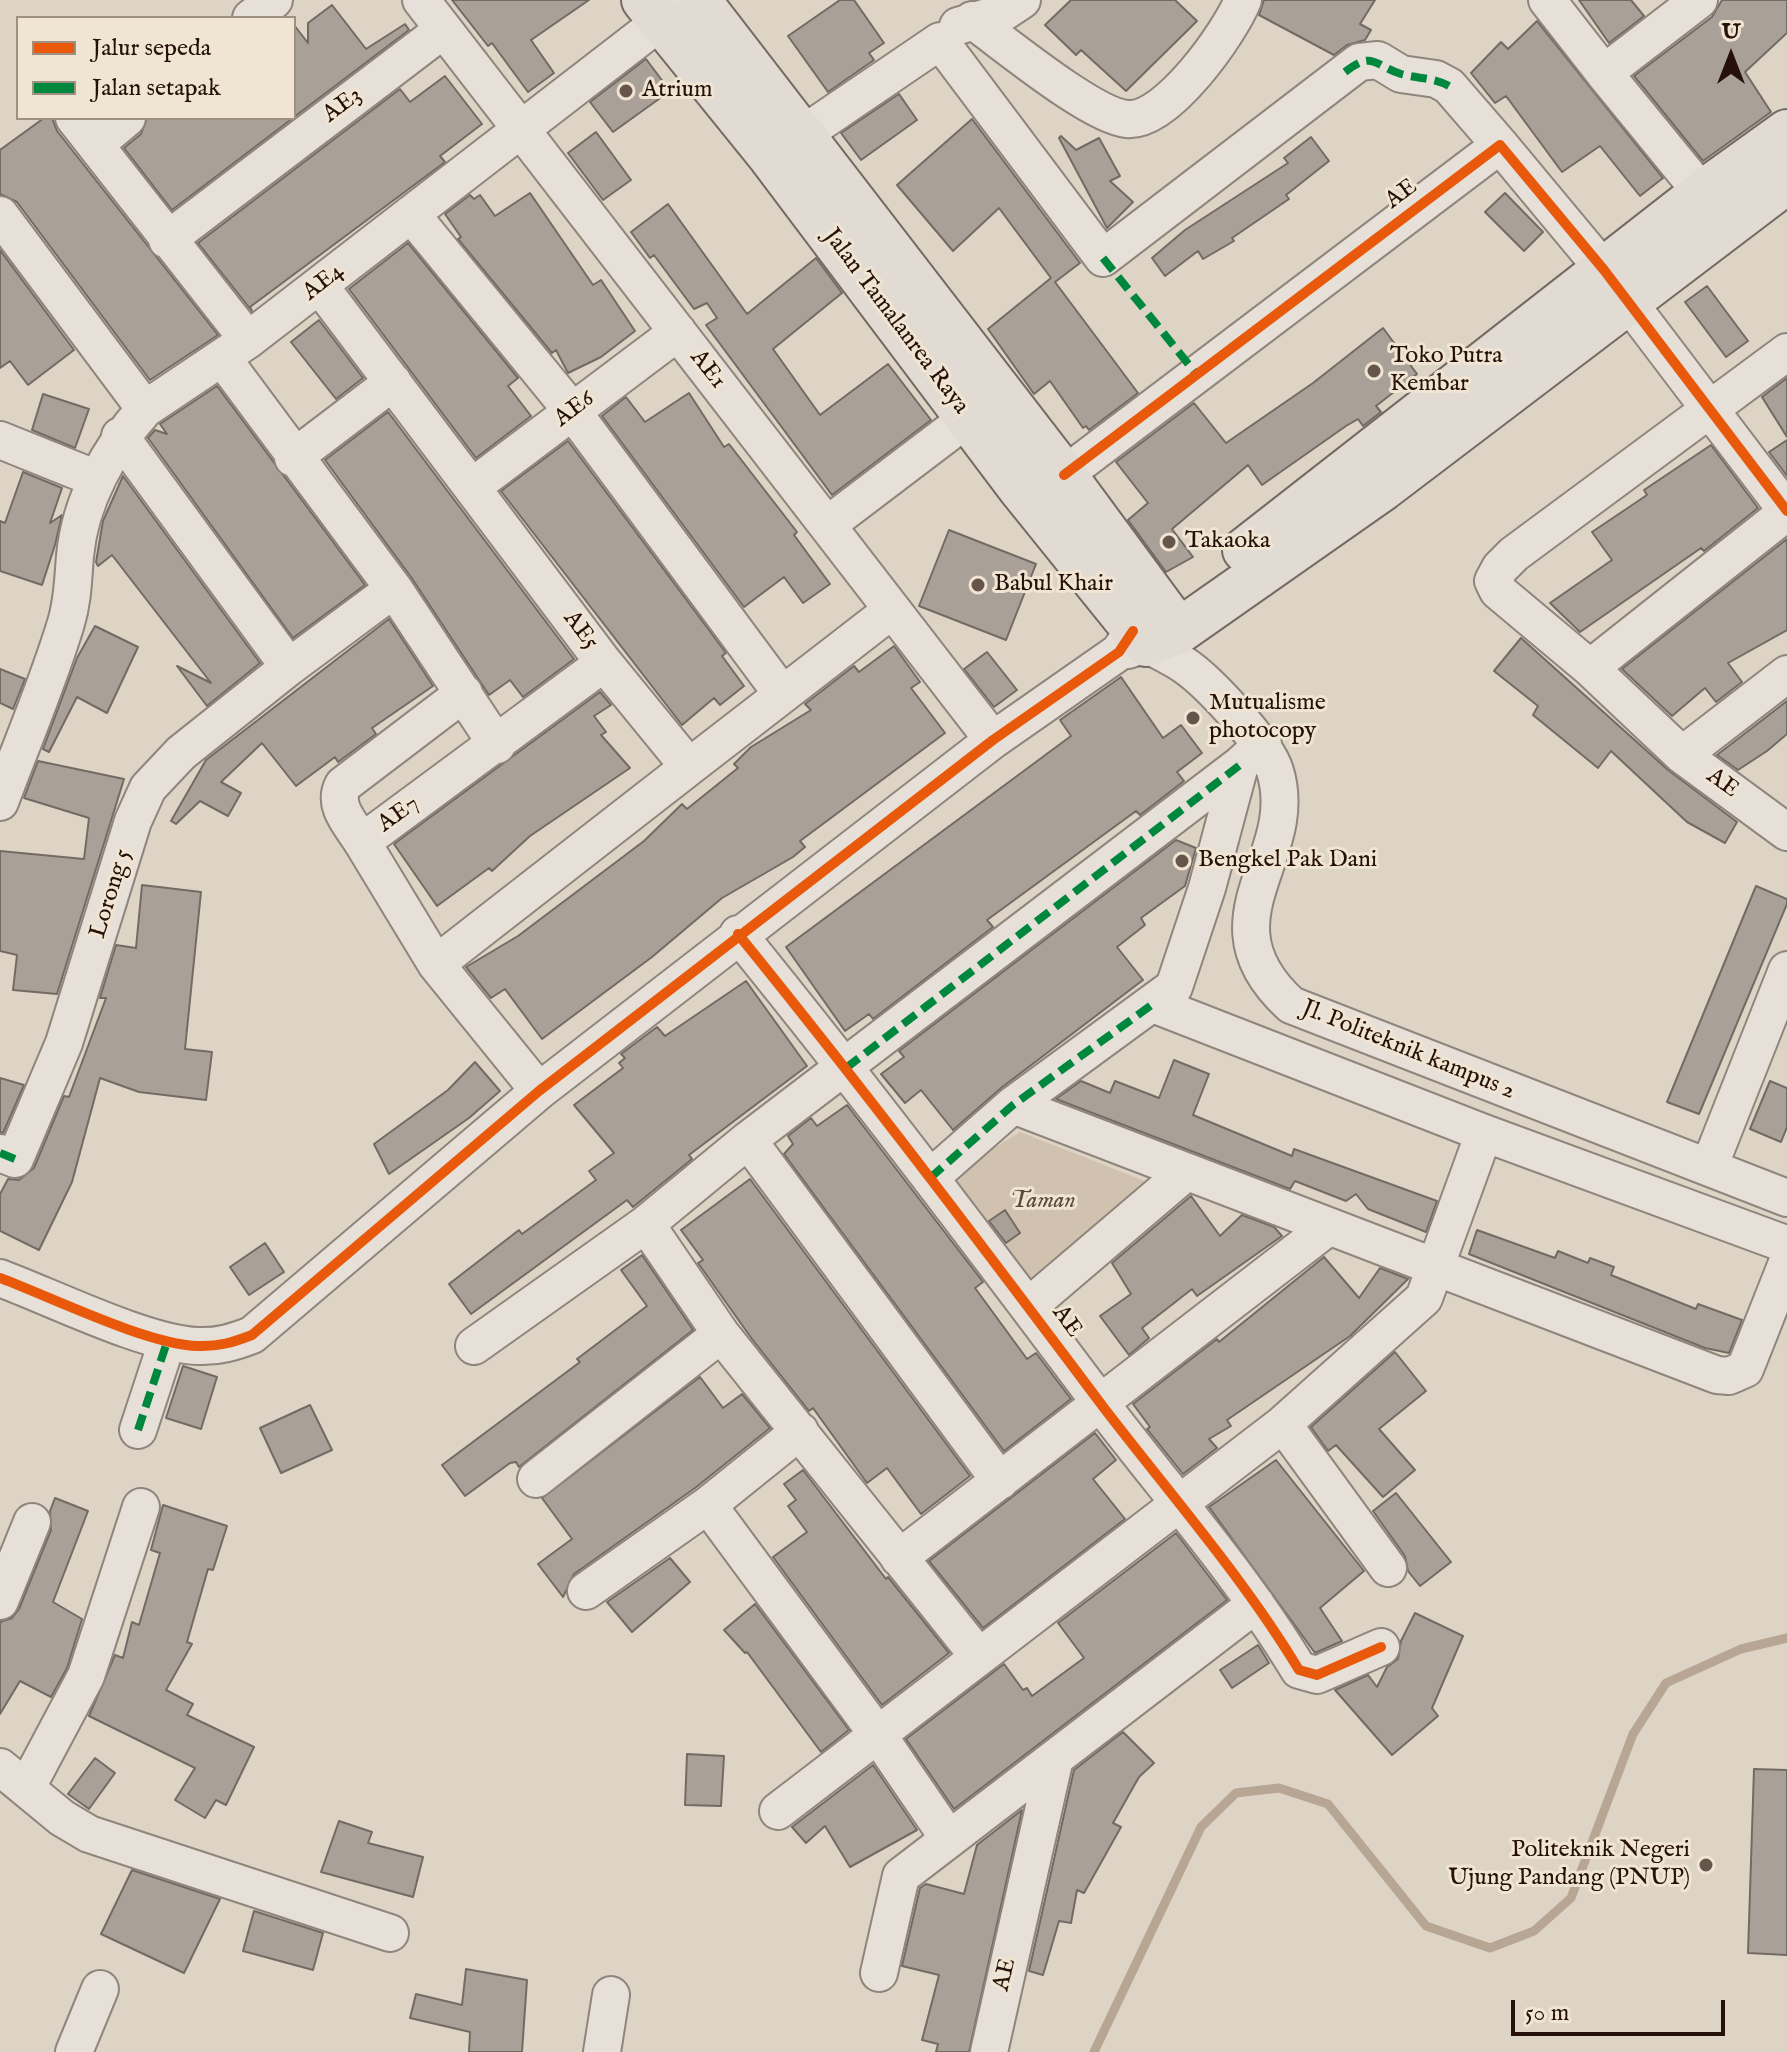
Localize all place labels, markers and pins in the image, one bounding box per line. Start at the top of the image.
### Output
place label: Atrium [642,77,713,105]
marker: Atrium [617,82,635,100]
place label: Toko Putra Kembar [1390,343,1503,399]
marker: Toko Putra Kembar [1365,362,1383,380]
place label: Takaoka [1185,528,1270,556]
marker: Takaoka [1160,533,1178,551]
place label: Babul Khair [994,571,1113,599]
marker: Babul Khair [969,576,987,594]
place label: Mutualisme photocopy [1209,690,1326,746]
marker: Mutualisme photocopy [1184,709,1202,727]
place label: Bengkel Pak Dani [1198,847,1377,875]
marker: Bengkel Pak Dani [1173,852,1191,870]
place label: Politeknik Negeri Ujung Pandang (PNUP) [1448,1837,1690,1893]
marker: Politeknik Negeri Ujung Pandang (PNUP) [1697,1856,1715,1874]

